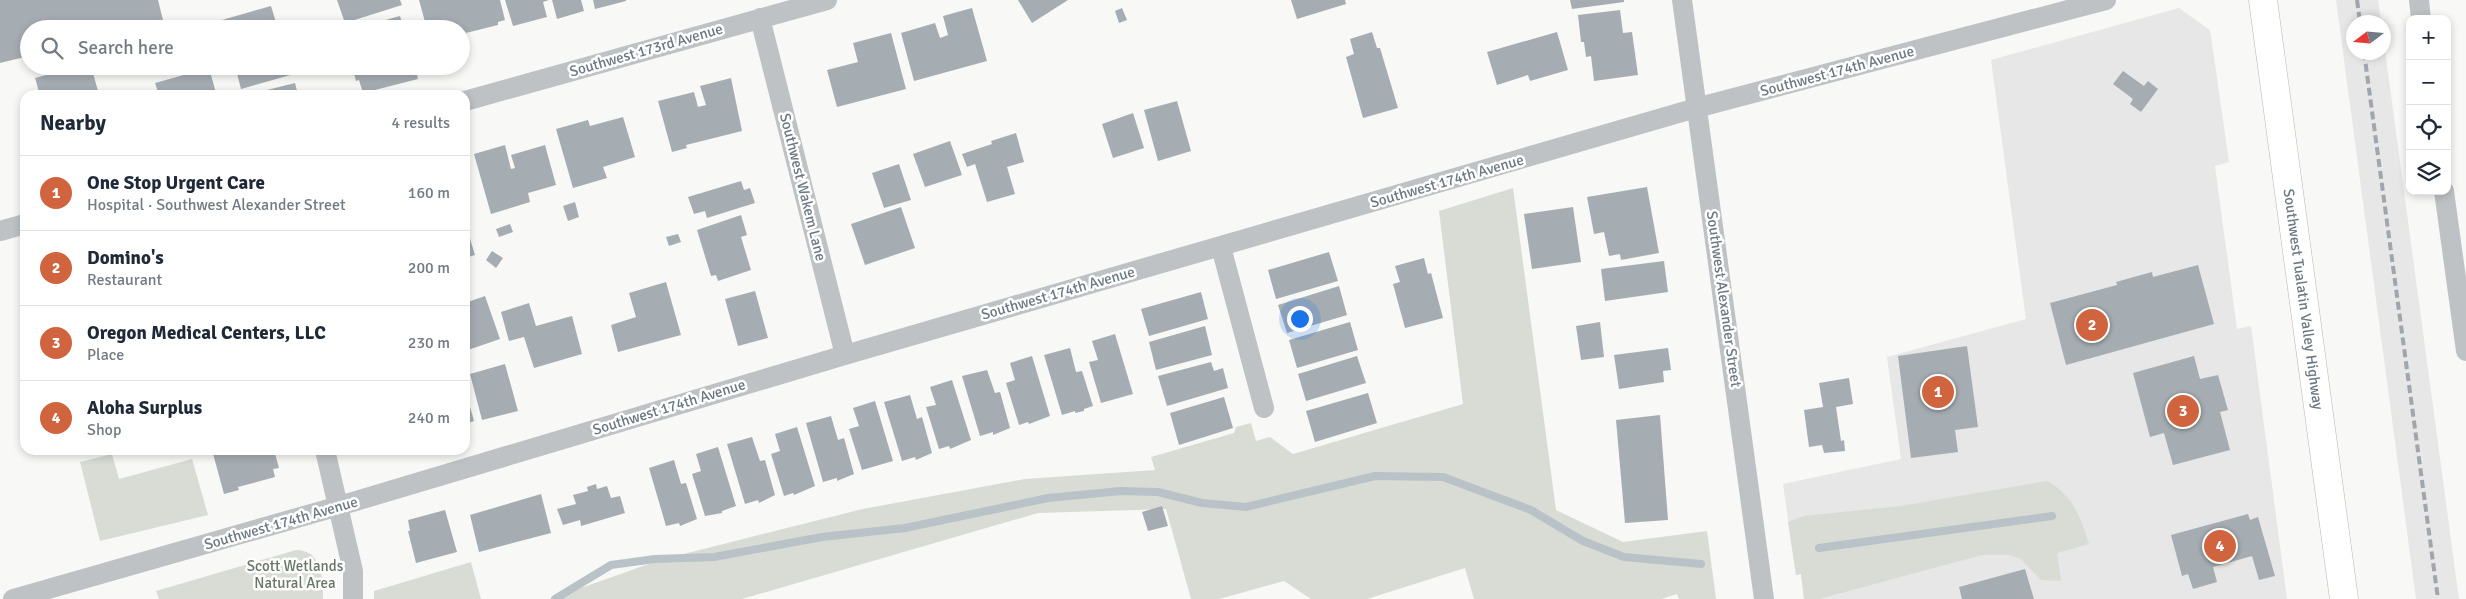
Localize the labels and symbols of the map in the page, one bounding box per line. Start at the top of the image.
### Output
north arrow [2346,15,2391,60]
street label: Southwest 173rd Avenue [567,19,725,81]
street label: Southwest 174th Avenue [1758,42,1916,100]
street label: Southwest Wakem Lane [776,111,830,263]
street label: Southwest 174th Avenue [1368,150,1526,212]
street label: Southwest Tualatin Valley Highway [2280,188,2327,411]
street label: Southwest Alexander Street [1703,210,1745,388]
street label: Southwest 174th Avenue [979,262,1137,324]
your location [1287,306,1313,332]
pin: 2 [2076,306,2108,344]
pin: 1 [1922,373,1954,411]
street label: Southwest 174th Avenue [590,375,748,439]
pin: 3 [2167,392,2199,430]
street label: Southwest 174th Avenue [202,492,360,554]
pin: 4 [2204,527,2236,565]
park label: Scott Wetlands Natural Area [247,557,344,592]

